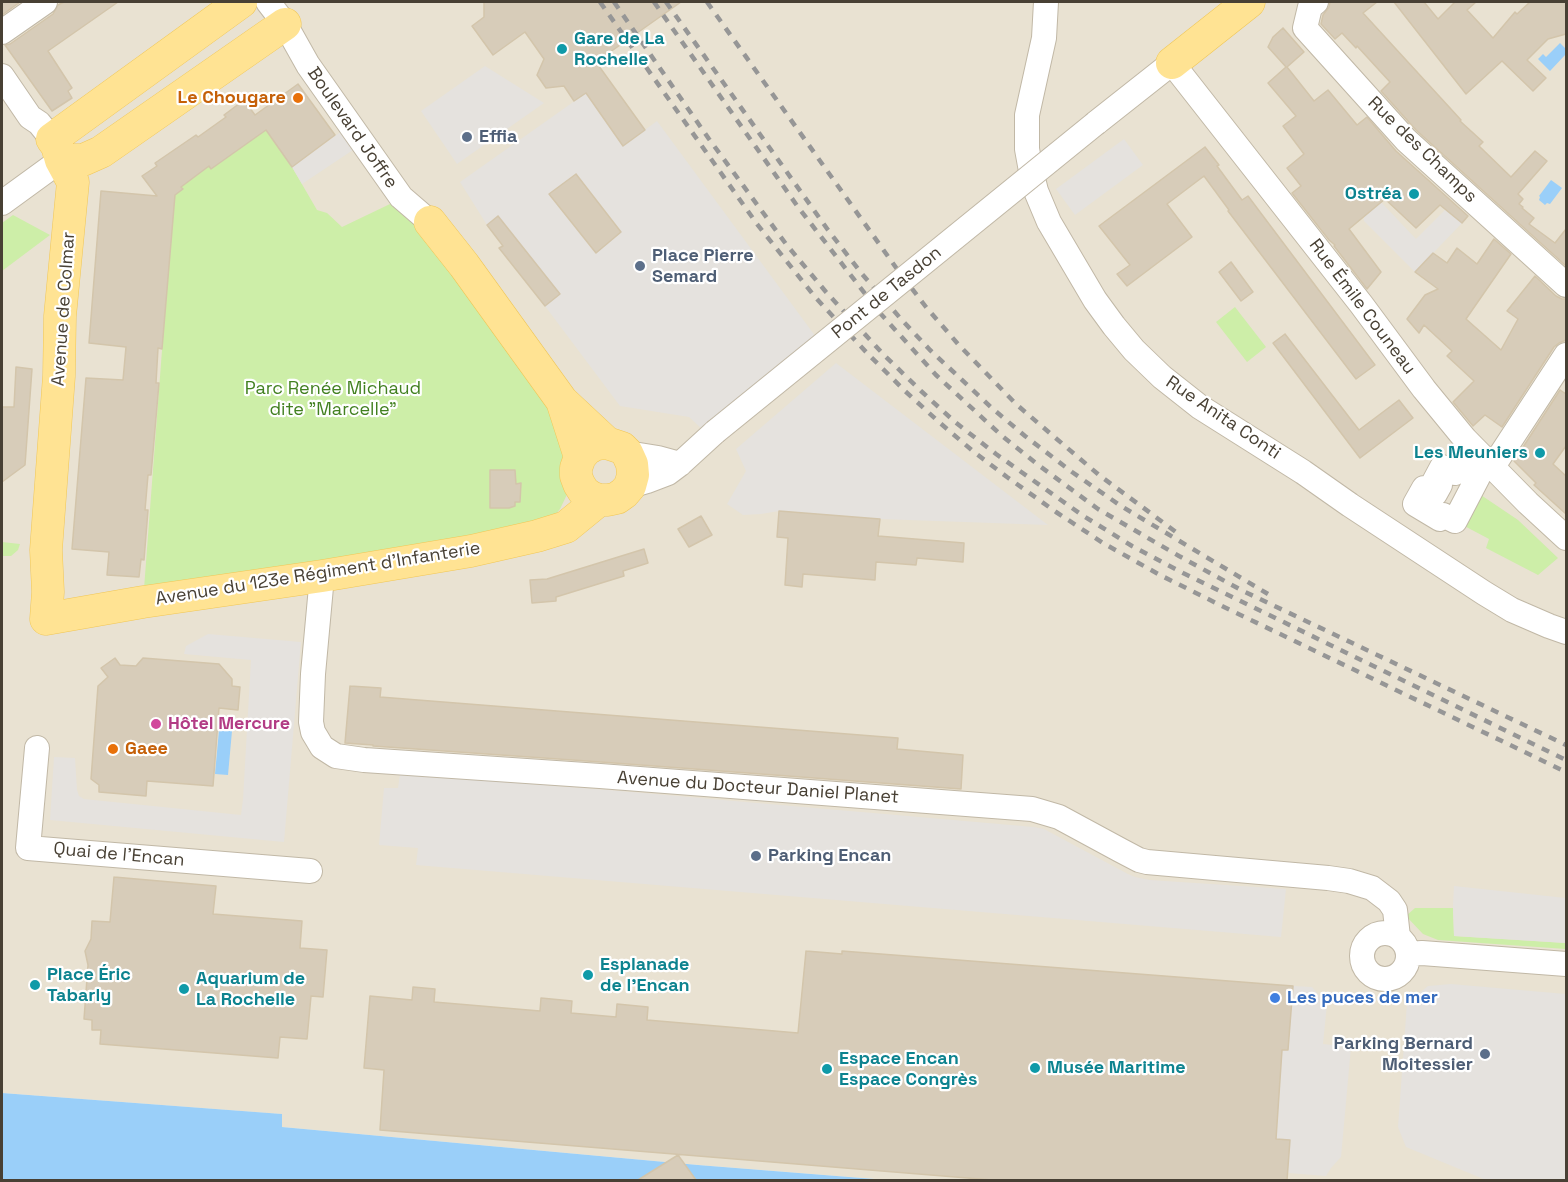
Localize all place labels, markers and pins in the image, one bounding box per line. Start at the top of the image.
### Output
place label: Gare de La Rochelle [574,28,665,70]
marker: Gare de La Rochelle [555,42,569,56]
place label: Le Chougare [177,87,286,109]
marker: Le Chougare [291,91,305,105]
place label: Effia [479,126,517,148]
marker: Effia [460,130,474,144]
place label: Ostréa [1345,183,1402,205]
marker: Ostréa [1407,187,1421,201]
place label: Place Pierre Semard [652,245,754,288]
marker: Place Pierre Semard [633,259,647,273]
place label: Les Meuniers [1414,442,1528,464]
marker: Les Meuniers [1533,446,1547,460]
place label: Hôtel Mercure [168,713,290,735]
marker: Hôtel Mercure [149,717,163,731]
place label: Gaee [125,738,168,760]
marker: Gaee [106,742,120,756]
place label: Parking Encan [768,845,891,867]
marker: Parking Encan [749,849,763,863]
place label: Esplanade de l’Encan [600,954,690,996]
place label: Place Éric Tabarly [47,964,131,1006]
place label: Aquarium de La Rochelle [196,968,305,1010]
marker: Esplanade de l’Encan [581,968,595,982]
marker: Place Éric Tabarly [28,978,42,992]
marker: Aquarium de La Rochelle [177,982,191,996]
place label: Les puces de mer [1287,987,1438,1009]
marker: Les puces de mer [1268,991,1282,1005]
place label: Parking Bernard Moitessier [1333,1033,1473,1076]
marker: Parking Bernard Moitessier [1478,1047,1492,1061]
place label: Espace Encan Espace Congrès [839,1048,977,1090]
place label: Musée Maritime [1047,1057,1186,1079]
marker: Musée Maritime [1028,1061,1042,1075]
marker: Espace Encan Espace Congrès [820,1062,834,1076]

